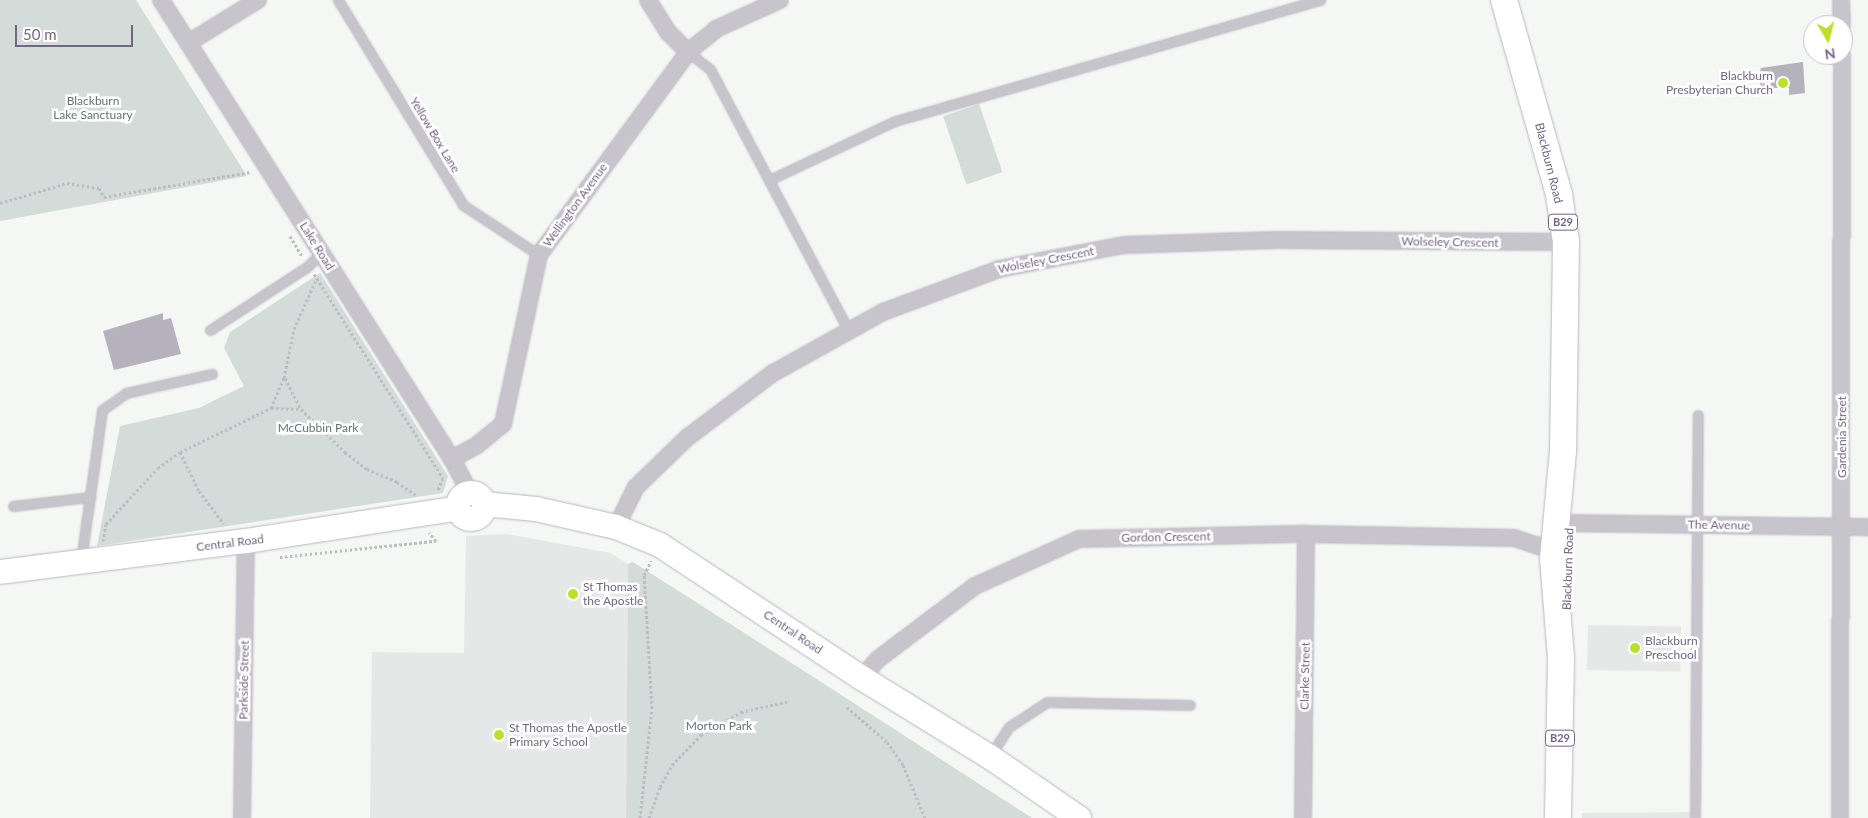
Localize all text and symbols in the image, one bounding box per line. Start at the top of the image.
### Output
scale bar [18,15,135,47]
north arrow [1803,15,1853,65]
text: 50 m [23,25,57,43]
text: N [1823,45,1837,64]
place label: Blackburn Presbyterian Church [1666,69,1773,97]
marker: Blackburn Presbyterian Church [1777,77,1789,89]
park label: Blackburn Lake Sanctuary [53,94,133,122]
street label: Yellow Box Lane [407,95,463,175]
street label: Blackburn Road [1532,121,1566,205]
street label: Wellington Avenue [540,160,610,250]
road number: B29 [1547,213,1579,230]
street label: Lake Road [297,219,337,273]
street label: Wolseley Crescent [1401,234,1499,250]
street label: Wolseley Crescent [997,244,1095,276]
street label: Gardenia Street [1835,396,1849,478]
park label: McCubbin Park [278,421,358,435]
street label: The Avenue [1687,517,1751,533]
street label: Blackburn Road [1559,528,1577,610]
street label: Gordon Crescent [1121,529,1211,545]
street label: Central Road [195,532,265,554]
place label: St Thomas the Apostle [583,580,644,608]
marker: St Thomas the Apostle [567,588,579,600]
street label: Central Road [761,607,825,657]
place label: Blackburn Preschool [1645,634,1698,662]
street label: Parkside Street [236,640,252,720]
street label: Clarke Street [1297,642,1313,710]
marker: Blackburn Preschool [1629,642,1641,654]
park label: Morton Park [686,719,752,733]
place label: St Thomas the Apostle Primary School [509,721,628,749]
marker: St Thomas the Apostle Primary School [493,729,505,741]
road number: B29 [1544,730,1576,746]

